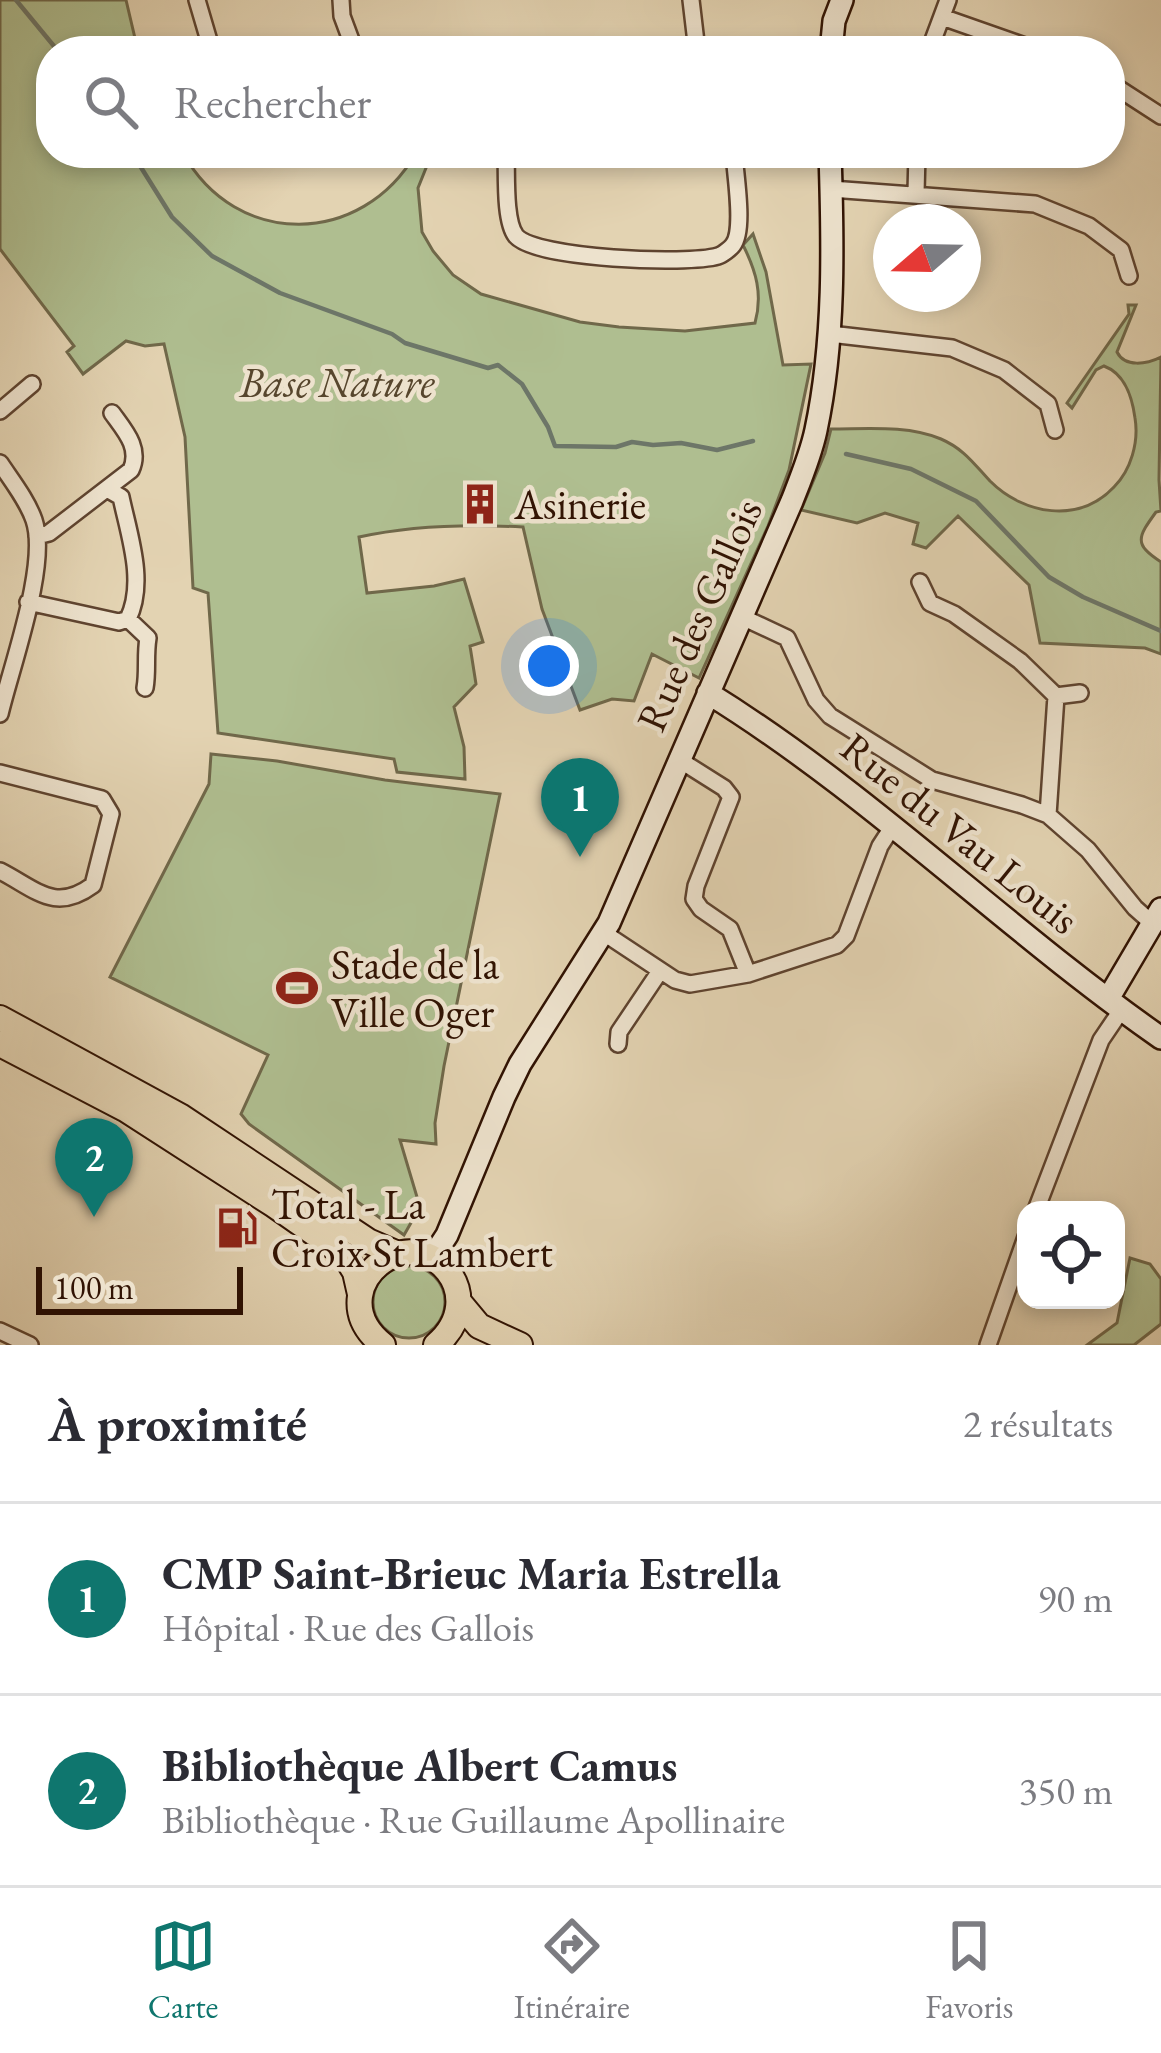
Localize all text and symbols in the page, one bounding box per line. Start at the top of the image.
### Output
search box [36,36,1125,168]
icon: search [78,69,144,135]
text: Rechercher [174,73,371,131]
north arrow [873,204,981,312]
park label: Base Nature [238,355,435,410]
place label: Asinerie [513,477,646,532]
building icon: Asinerie [457,481,503,527]
street label: Rue des Gallois [623,490,775,740]
your location [519,636,579,696]
street label: Rue du Vau Louis [830,720,1090,946]
pin: 1 [541,758,619,857]
place label: Stade de la Ville Oger [331,937,500,1040]
sports icon: Stade de la Ville Oger [274,965,320,1011]
pin: 2 [55,1118,133,1217]
place label: Total - La Croix St Lambert [271,1177,553,1280]
map controls [1017,1201,1125,1309]
button: locate [1017,1201,1125,1309]
fuel station icon: Total - La Croix St Lambert [214,1205,260,1251]
scale bar [36,1261,243,1314]
text: 100 m [54,1266,134,1309]
text: À proximité [48,1390,307,1456]
text: 2 résultats [963,1398,1113,1449]
text: CMP Saint-Brieuc Maria Estrella [162,1544,781,1602]
text: 1 [77,1573,97,1624]
text: 90 m [1037,1573,1113,1624]
text: Hôpital · Rue des Gallois [162,1602,534,1653]
text: Bibliothèque Albert Camus [162,1736,678,1794]
text: 2 [77,1765,97,1816]
text: 350 m [1019,1765,1113,1816]
text: Bibliothèque · Rue Guillaume Apollinaire [162,1794,785,1845]
tab: Carte [148,1913,219,2028]
tab: Itinéraire [514,1913,630,2028]
tab: Favoris [925,1913,1013,2028]

